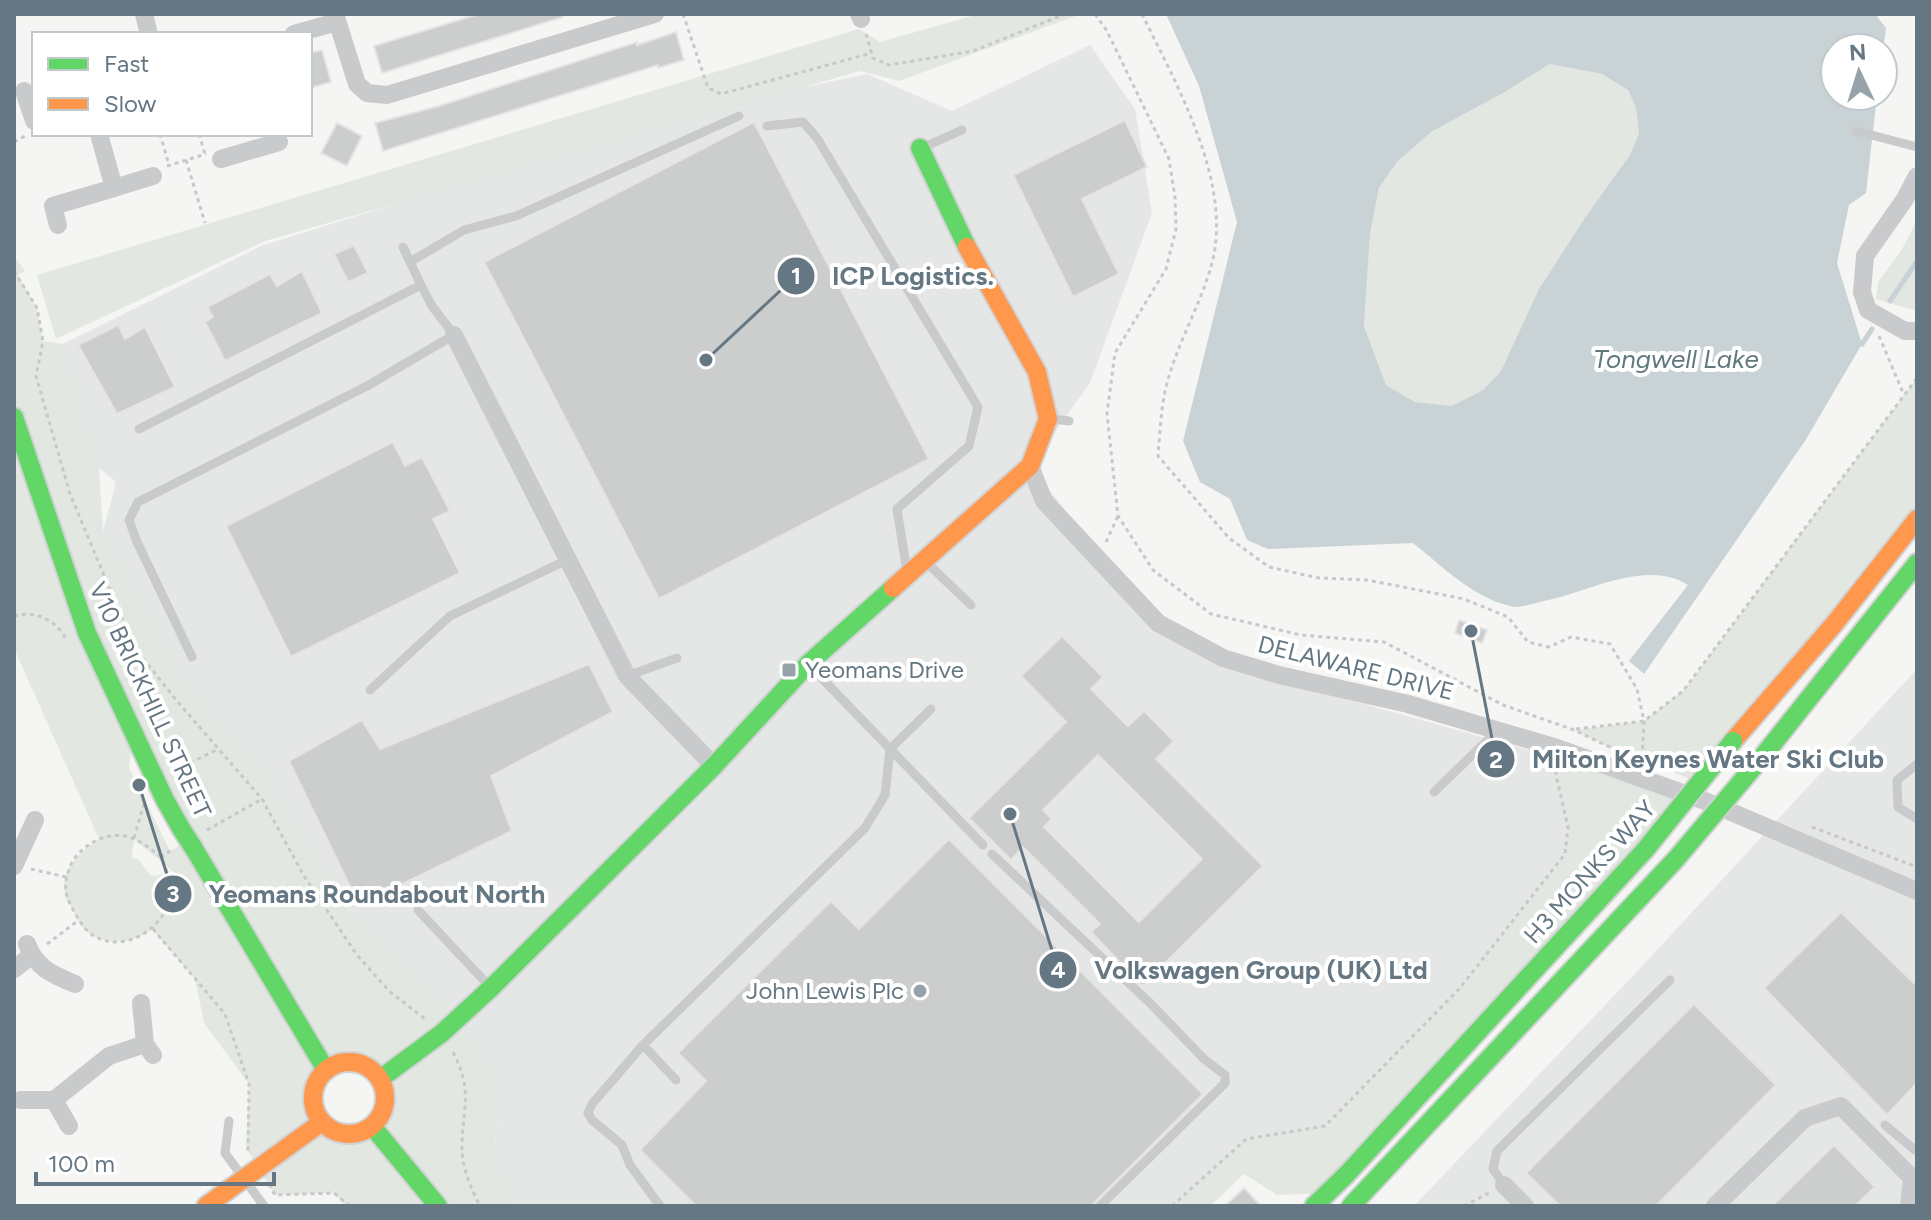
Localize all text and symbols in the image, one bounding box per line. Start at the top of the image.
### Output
legend [32,32,312,136]
north arrow [1819,32,1899,112]
text: N [1848,38,1867,67]
text: Fast [104,49,149,78]
text: Slow [104,89,157,118]
callout: ICP Logistics. [776,251,1010,301]
text: ICP Logistics. [832,260,994,292]
text: 1 [791,261,801,290]
water label: Tongwell Lake [1593,343,1759,375]
street label: V10 BRICKHILL STREET [83,578,218,822]
street label: DELAWARE DRIVE [1255,629,1457,706]
place label: Yeomans Drive [805,655,964,684]
marker: Yeomans Drive [780,661,798,679]
callout: Milton Keynes Water Ski Club [1476,734,1900,784]
text: Milton Keynes Water Ski Club [1532,743,1884,775]
text: 2 [1489,745,1503,774]
street label: H3 MONKS WAY [1518,794,1662,949]
callout: Yeomans Roundabout North [153,869,562,919]
text: Yeomans Roundabout North [209,878,545,910]
text: 3 [166,879,180,908]
callout: Volkswagen Group (UK) Ltd [1038,945,1444,995]
text: Volkswagen Group (UK) Ltd [1094,954,1428,986]
text: 4 [1050,955,1066,984]
place label: John Lewis Plc [746,976,904,1005]
marker: John Lewis Plc [911,982,929,1000]
scale bar [36,1136,274,1186]
text: 100 m [48,1149,115,1178]

